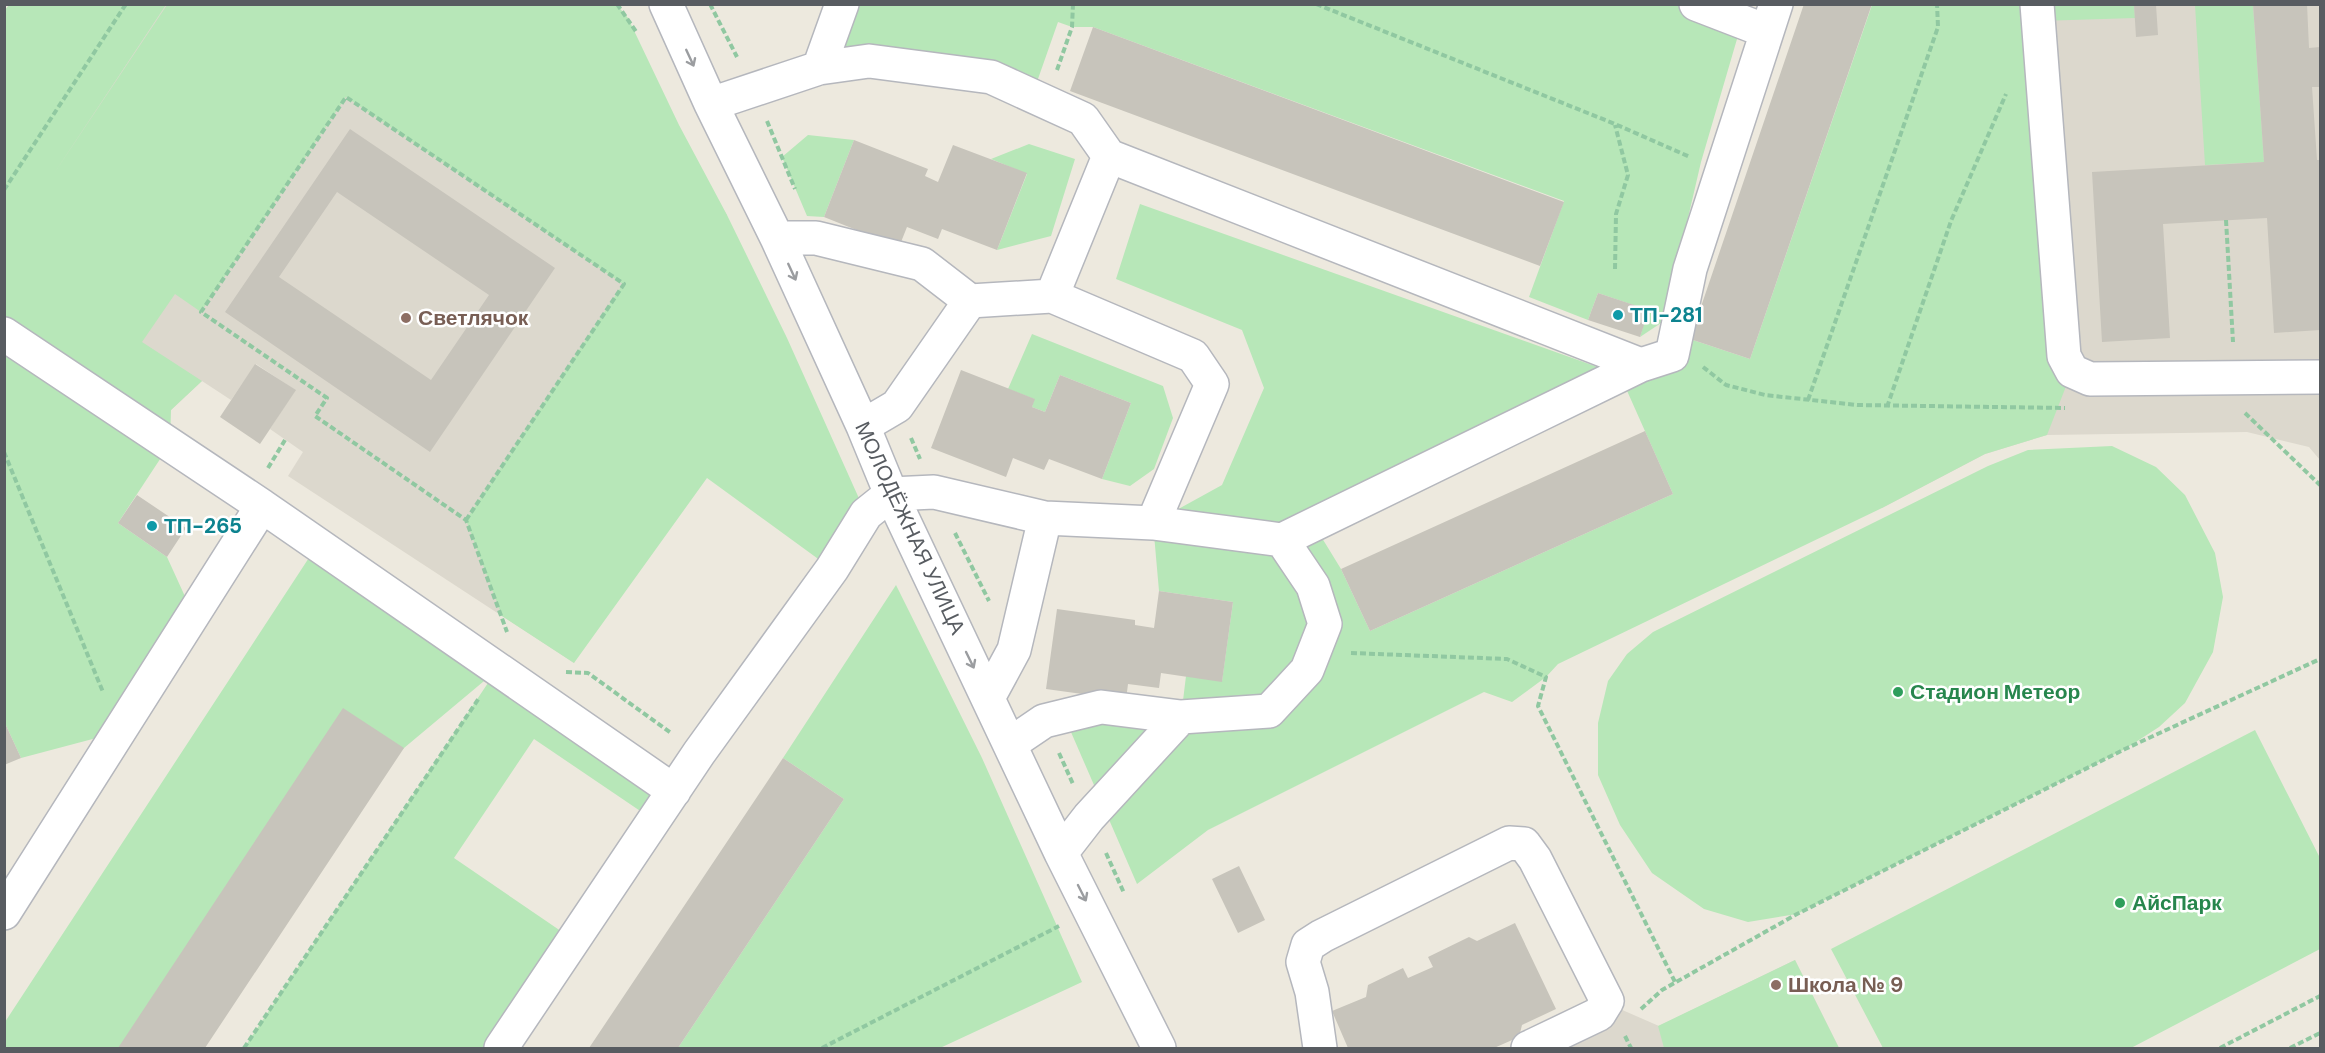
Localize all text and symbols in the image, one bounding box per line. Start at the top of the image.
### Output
one-way arrow [685,48,696,66]
one-way arrow [787,262,799,280]
place label: ТП-281 [1630,301,1703,329]
place label: Светлячок [418,304,529,332]
marker: ТП-281 [1611,308,1625,322]
marker: Светлячок [399,311,413,325]
street label: МОЛОДЁЖНАЯ УЛИЦА [848,417,972,639]
place label: ТП-265 [164,512,242,540]
marker: ТП-265 [145,519,159,533]
one-way arrow [965,651,977,669]
place label: Стадион Метеор [1910,678,2080,706]
marker: Стадион Метеор [1891,685,1905,699]
one-way arrow [1076,884,1088,902]
place label: АйсПарк [2132,889,2222,917]
marker: АйсПарк [2113,896,2127,910]
place label: Школа № 9 [1788,971,1903,999]
marker: Школа № 9 [1769,978,1783,992]

